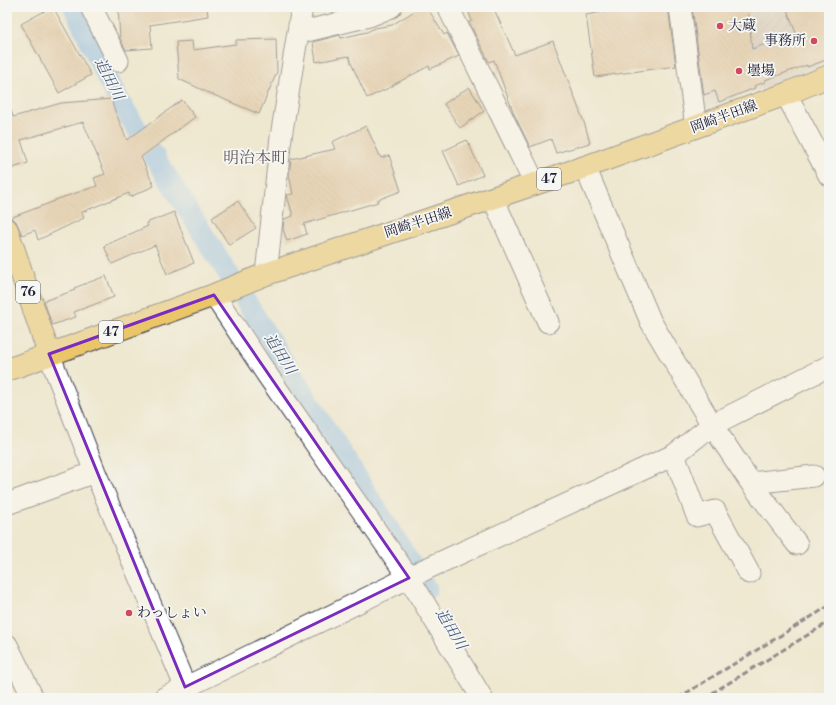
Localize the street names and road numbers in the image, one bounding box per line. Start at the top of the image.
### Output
street label: 岡崎半田線 [688,97,760,137]
road number: 47 [537,168,561,190]
street label: 岡崎半田線 [382,204,454,242]
road number: 76 [16,281,40,303]
road number: 47 [99,321,123,343]

